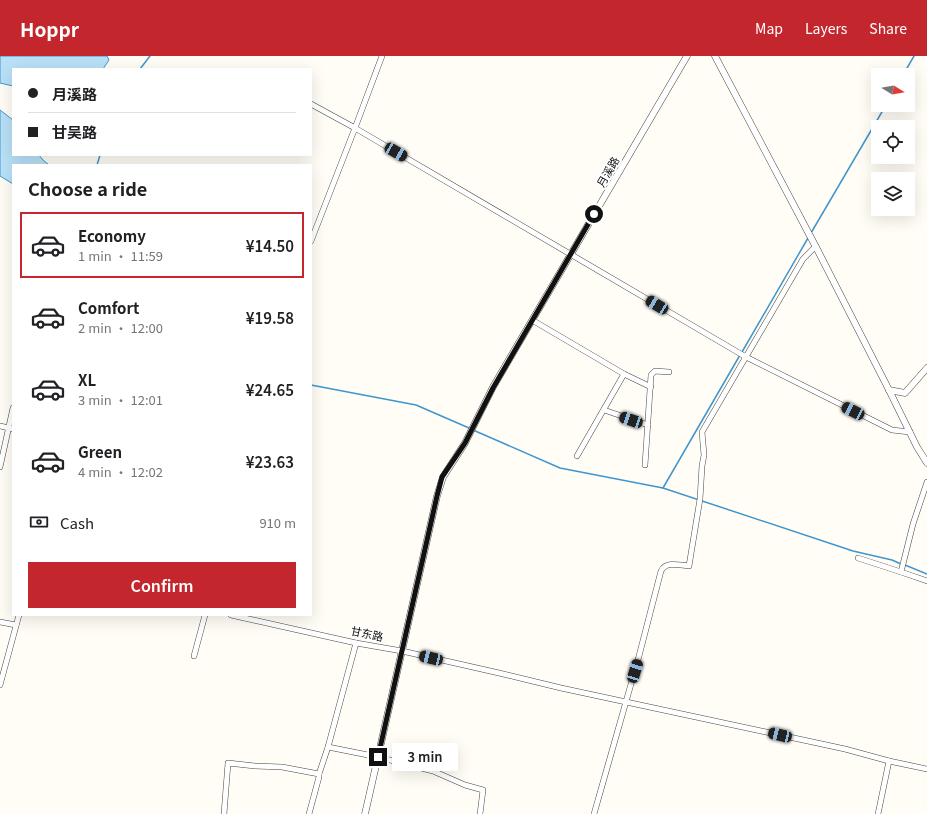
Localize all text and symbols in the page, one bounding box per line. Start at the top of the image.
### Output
text: Hoppr [20,15,79,42]
text: Map [755,18,783,38]
text: Layers [805,18,847,38]
text: Share [869,18,907,38]
north arrow [871,68,915,112]
map controls [871,68,915,216]
text: 月溪路 [52,83,97,104]
button: locate [871,120,915,164]
text: 甘吴路 [52,121,97,142]
car [383,141,409,163]
street label: 月溪路 [592,153,622,190]
button: layers [871,172,915,216]
text: Choose a ride [28,175,147,201]
route start [585,205,603,223]
text: Economy [78,225,146,246]
icon: car [30,227,66,263]
text: ¥14.50 [246,235,294,256]
text: 1 min · 11:59 [78,246,163,265]
car [644,294,670,316]
text: Comfort [78,297,139,318]
icon: car [30,299,66,335]
text: ¥19.58 [246,307,294,328]
text: 2 min · 12:00 [78,318,163,337]
text: XL [78,369,96,390]
icon: car [30,371,66,407]
text: ¥24.65 [246,379,294,400]
text: 3 min · 12:01 [78,390,163,409]
car [840,400,866,422]
car [618,410,644,430]
text: Green [78,441,122,462]
icon: car [30,443,66,479]
text: ¥23.63 [246,451,294,472]
text: 4 min · 12:02 [78,462,163,481]
icon: cash [28,511,50,533]
text: Cash [60,512,94,533]
text: 910 m [259,513,296,532]
button: Confirm [28,562,296,608]
street label: 甘东路 [349,622,385,644]
car [418,649,444,667]
car [626,658,644,684]
car [767,726,793,744]
callout: 3 min [392,743,458,771]
text: 3 min [408,747,442,766]
route end [369,748,387,766]

